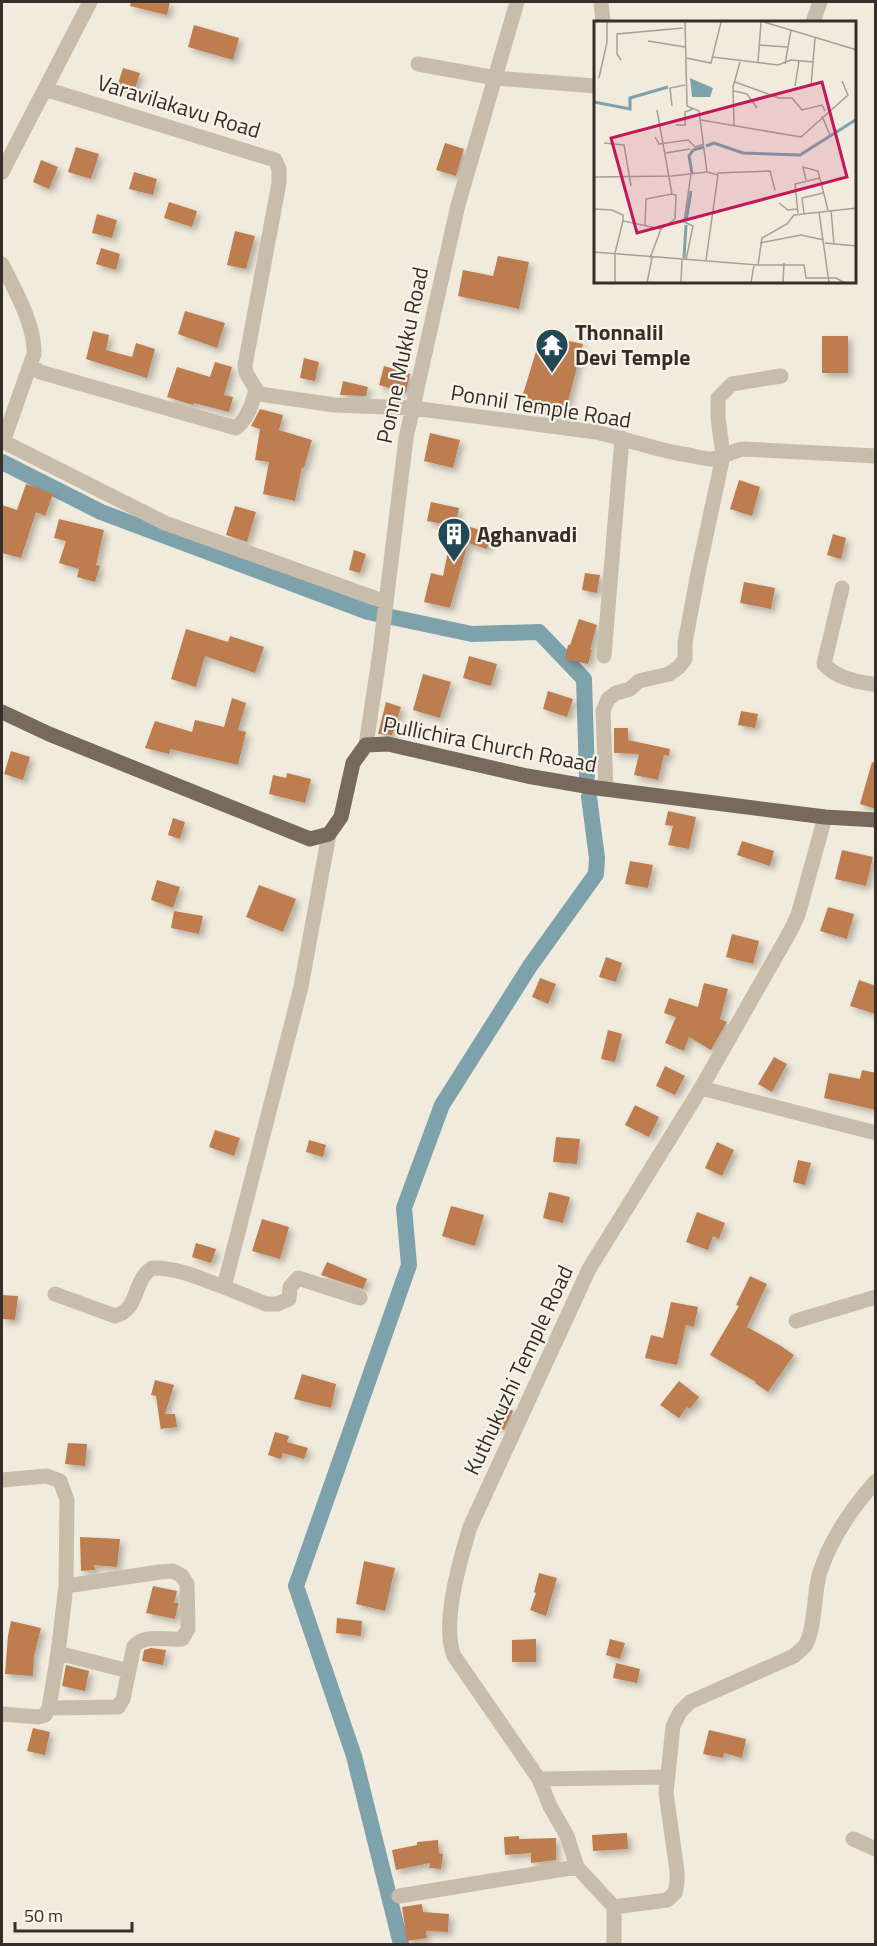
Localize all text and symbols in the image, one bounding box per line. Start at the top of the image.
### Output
inset map [594,21,856,284]
street label: Varavilakavu Road [93,65,265,147]
street label: Ponne Mukku Road [367,264,437,446]
place label: Thonnalil Devi Temple [575,315,690,374]
temple icon: Thonnalil Devi Temple [534,327,570,374]
street label: Ponnil Temple Road [448,375,634,437]
building icon: Aghanvadi [436,516,472,563]
place label: Aghanvadi [477,517,577,551]
street label: Pullichira Church Roaad [380,707,600,781]
street label: Kuthukuzhi Temple Road [454,1259,582,1481]
scale bar [15,1895,132,1933]
text: 50 m [24,1902,63,1929]

